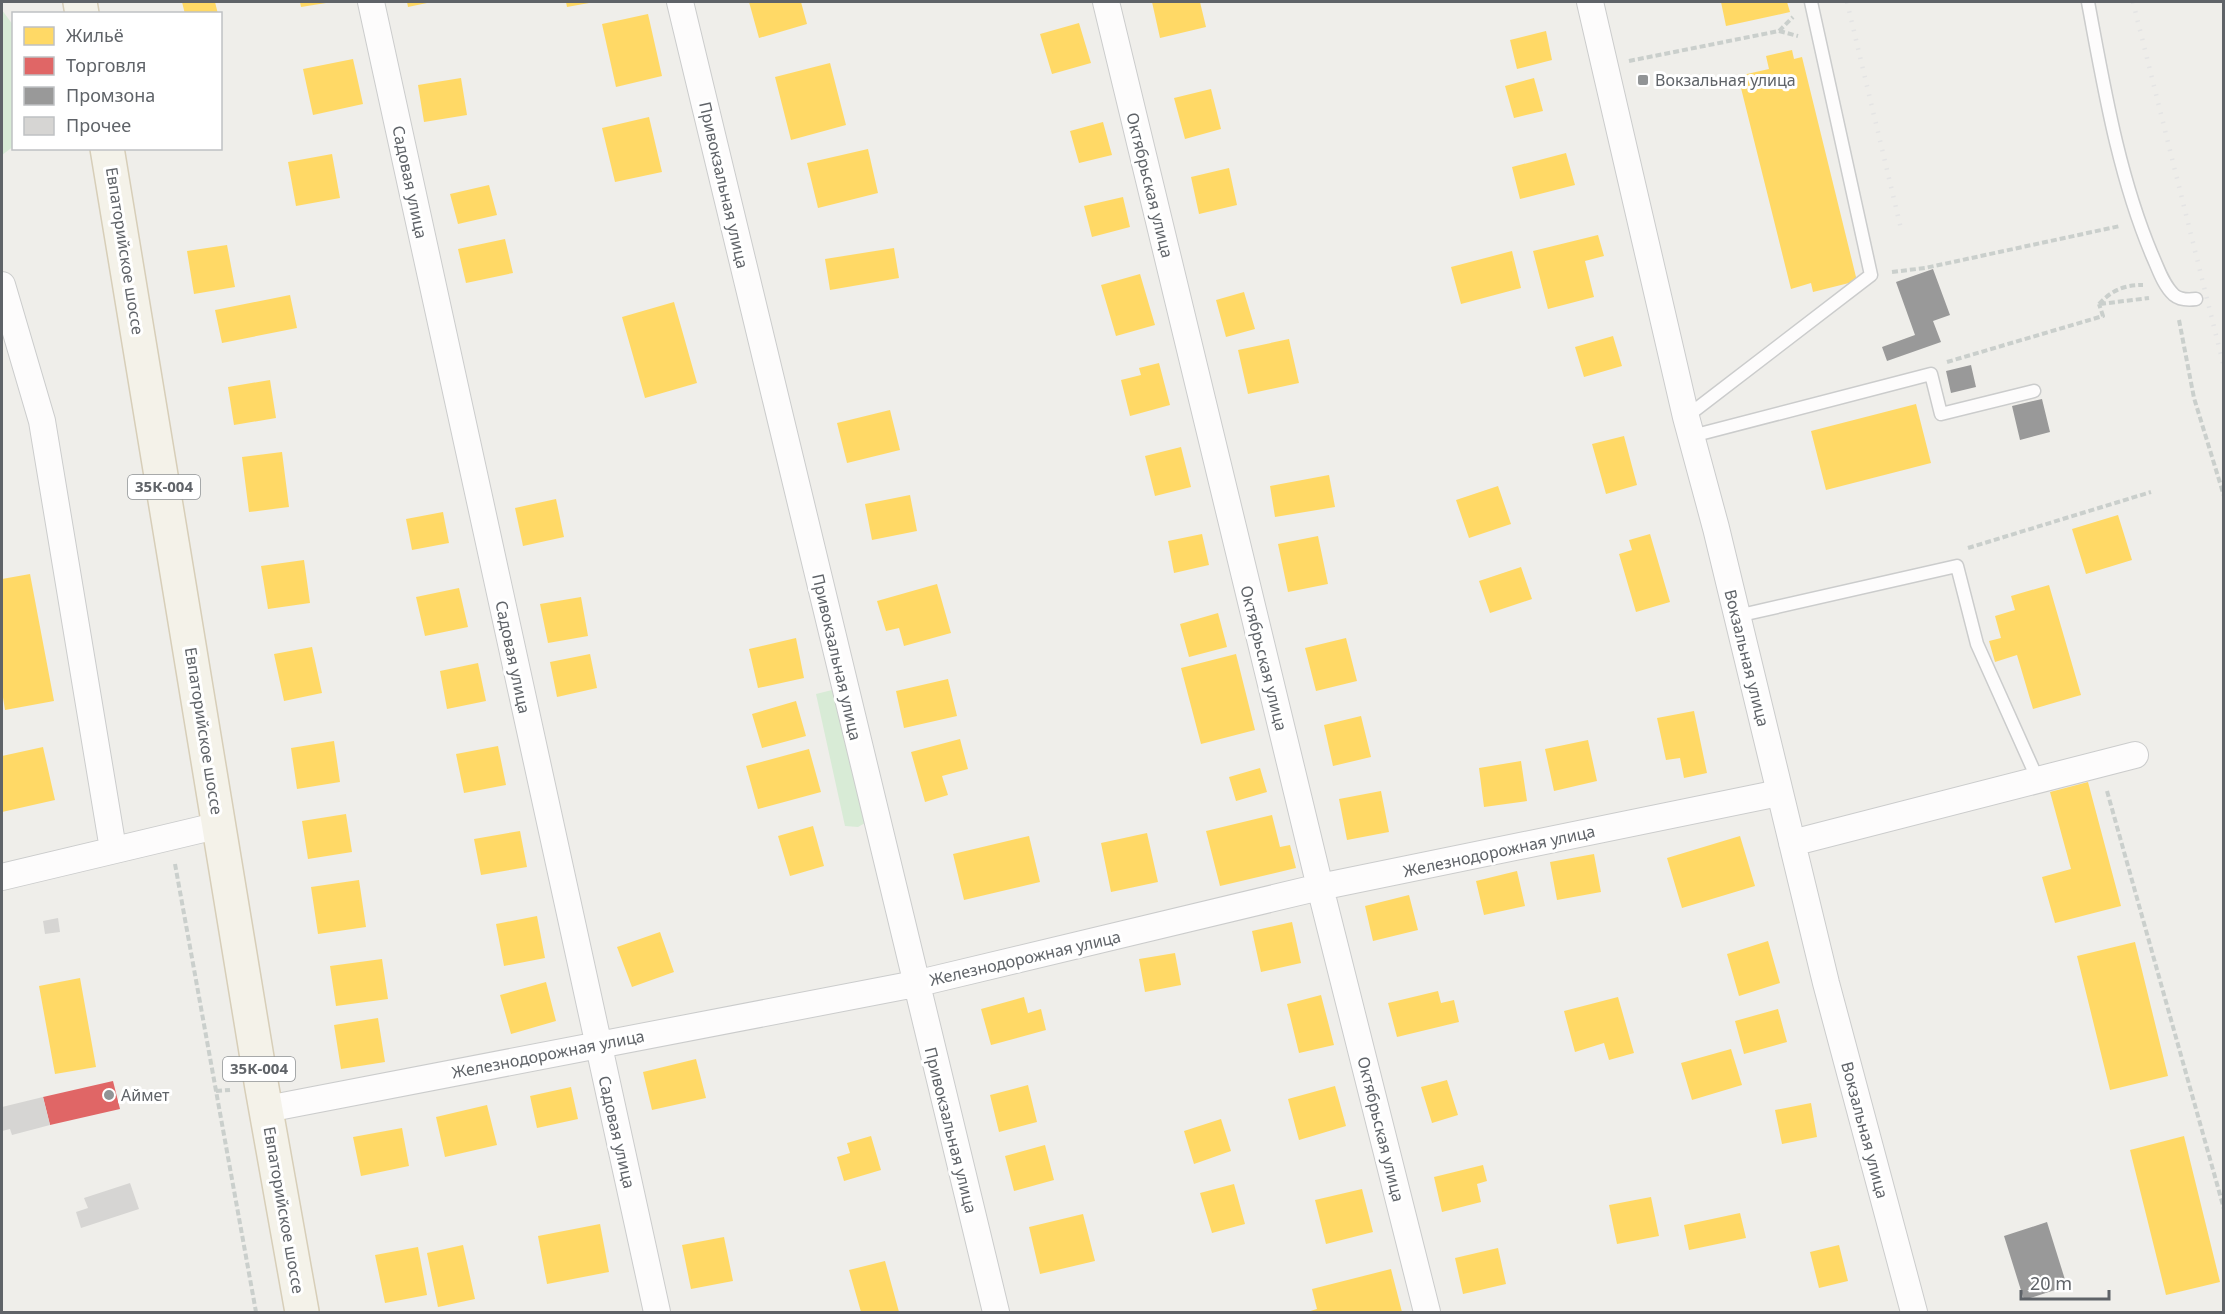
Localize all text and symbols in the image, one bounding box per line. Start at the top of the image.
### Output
legend [12,12,222,150]
text: Жильё [66,23,124,47]
text: Торговля [66,53,146,77]
place label: Вокзальная улица [1655,69,1796,91]
marker: Вокзальная улица [1636,73,1650,87]
text: Промзона [66,83,155,107]
street label: Привокзальная улица [694,99,754,271]
street label: Октябрьская улица [1121,110,1179,260]
text: Прочее [66,113,131,137]
street label: Садовая улица [387,123,433,241]
street label: Евпаторийское шоссе [101,166,149,337]
road number: 35К-004 [128,475,200,499]
street label: Привокзальная улица [807,571,867,743]
street label: Октябрьская улица [1235,583,1293,733]
street label: Вокзальная улица [1719,587,1775,729]
street label: Садовая улица [490,598,536,716]
street label: Евпаторийское шоссе [180,646,228,817]
street label: Железнодорожная улица [1401,820,1597,882]
street label: Железнодорожная улица [927,925,1123,991]
street label: Железнодорожная улица [450,1025,646,1083]
street label: Привокзальная улица [920,1045,982,1215]
street label: Октябрьская улица [1352,1054,1410,1204]
road number: 35К-004 [223,1057,295,1081]
street label: Вокзальная улица [1836,1059,1894,1201]
street label: Садовая улица [593,1073,641,1191]
place label: Аймет [121,1084,170,1106]
marker: Аймет [102,1088,116,1102]
street label: Евпаторийское шоссе [258,1125,310,1295]
scale bar [2021,1263,2110,1301]
text: 20 m [2030,1271,2072,1295]

